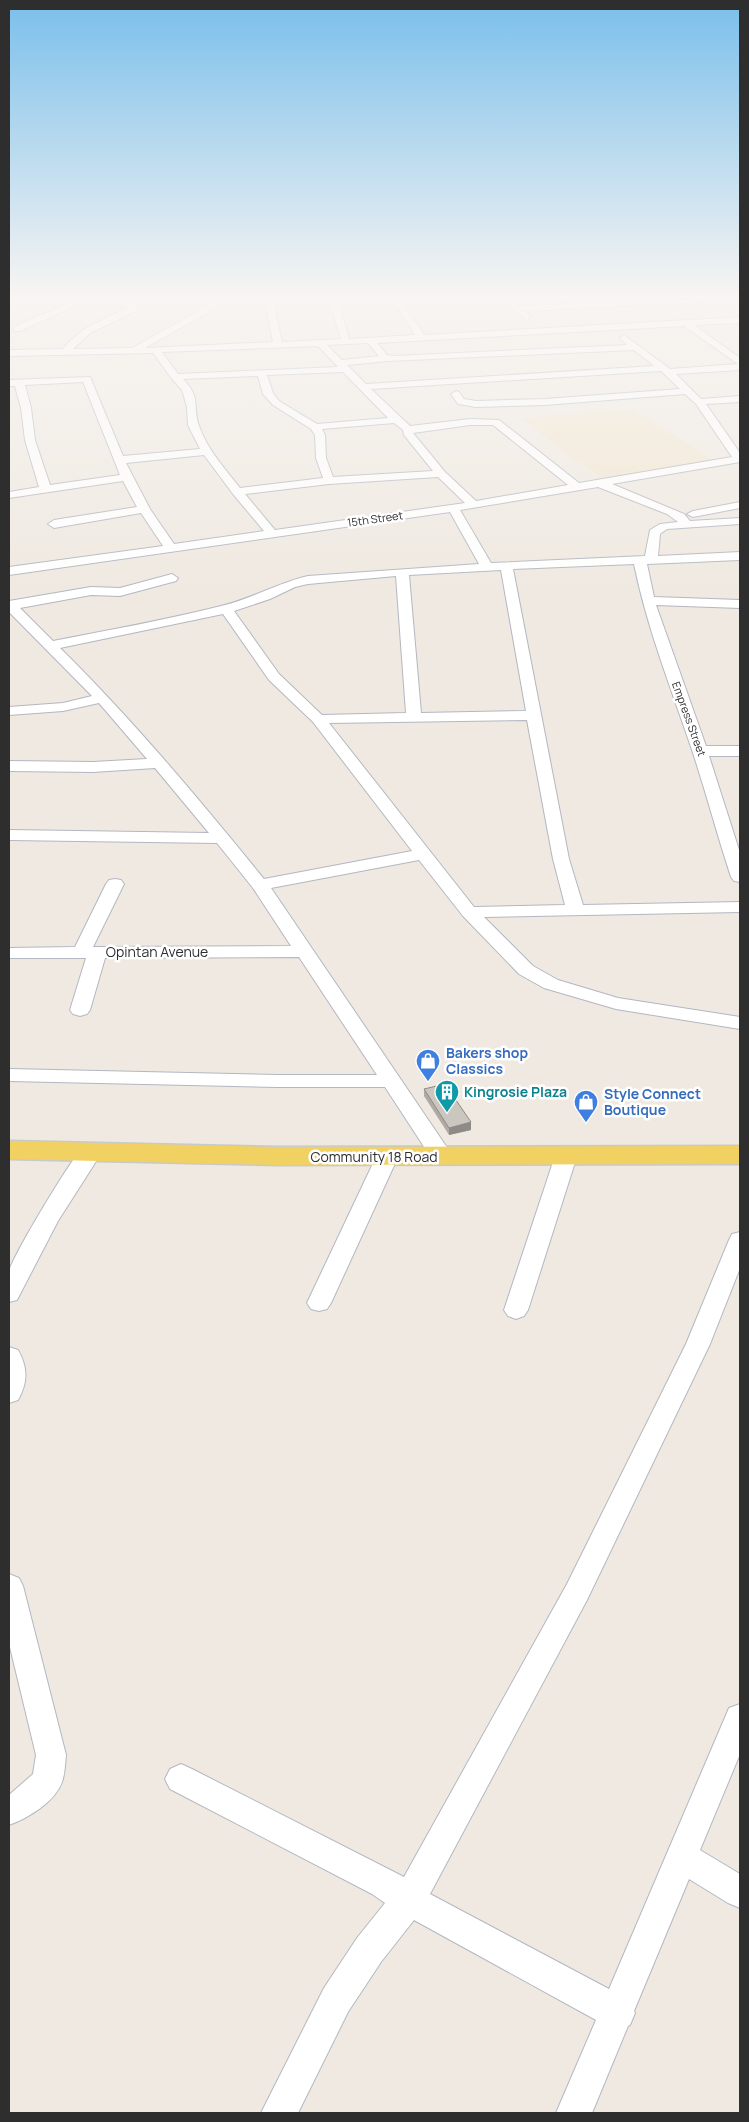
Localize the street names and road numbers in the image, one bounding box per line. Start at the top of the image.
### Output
street label: 15th Street [346,507,404,530]
street label: Empress Street [669,679,710,758]
street label: Opintan Avenue [106,942,208,961]
street label: Community 18 Road [310,1147,438,1166]

